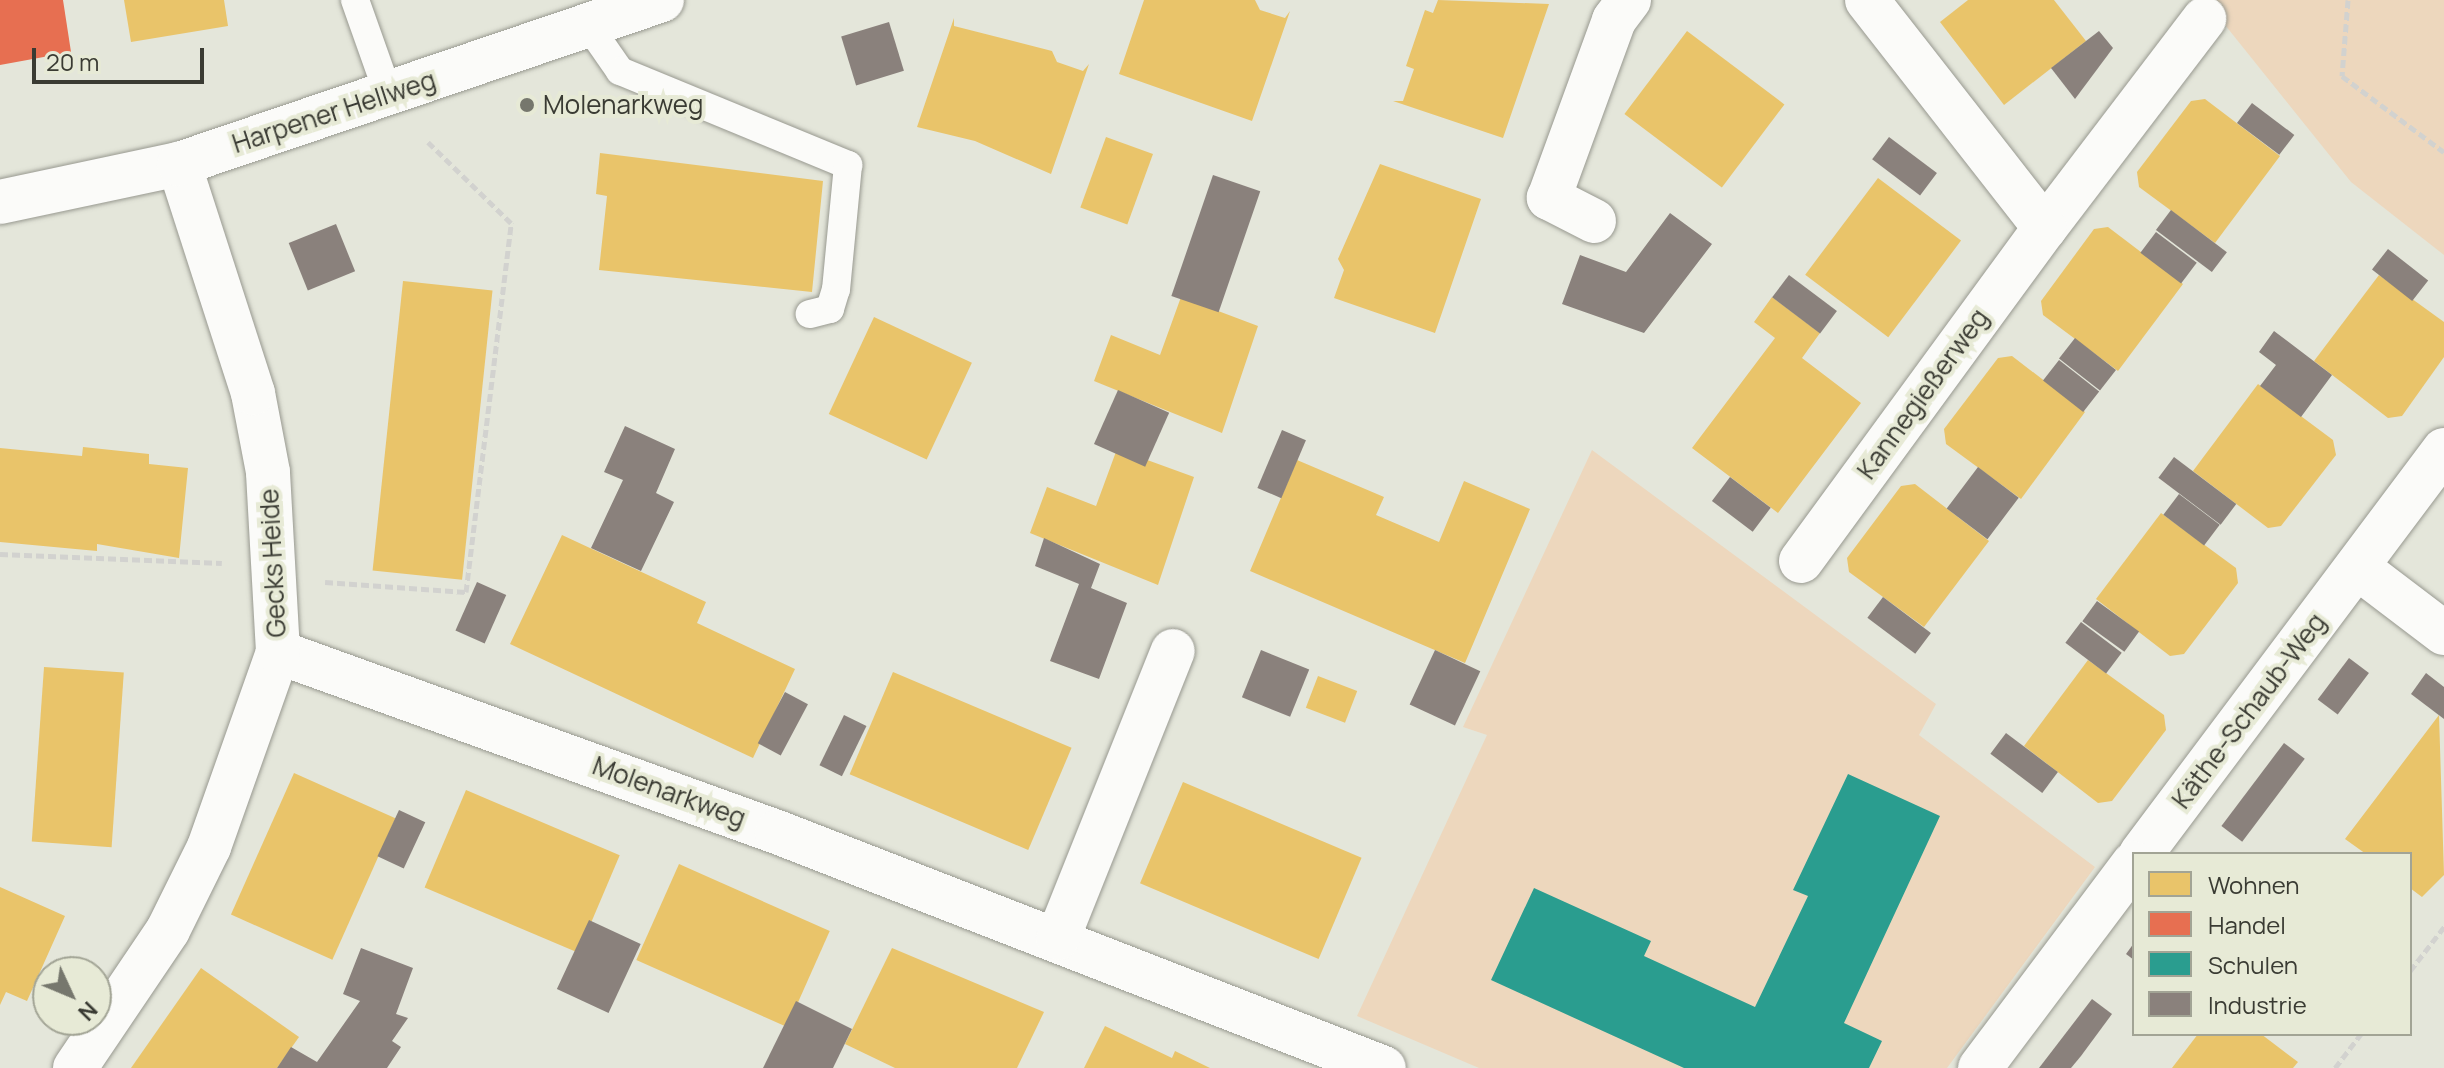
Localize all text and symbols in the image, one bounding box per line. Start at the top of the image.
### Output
scale bar [36,32,208,82]
text: 20 m [46,45,99,78]
street label: Harpener Hellweg [228,64,440,160]
place label: Molenarkweg [543,89,703,121]
marker: Molenarkweg [518,96,536,114]
street label: Kannegießerweg [1851,303,1995,485]
street label: Gecks Heide [254,488,292,638]
street label: Käthe-Schaub-Weg [2165,607,2333,815]
street label: Molenarkweg [588,750,750,834]
legend [2132,852,2412,1036]
text: Wohnen [2208,868,2300,901]
text: Handel [2208,908,2286,941]
text: Schulen [2208,948,2298,981]
north arrow [32,956,112,1036]
text: Industrie [2208,988,2307,1021]
text: N [72,995,104,1027]

